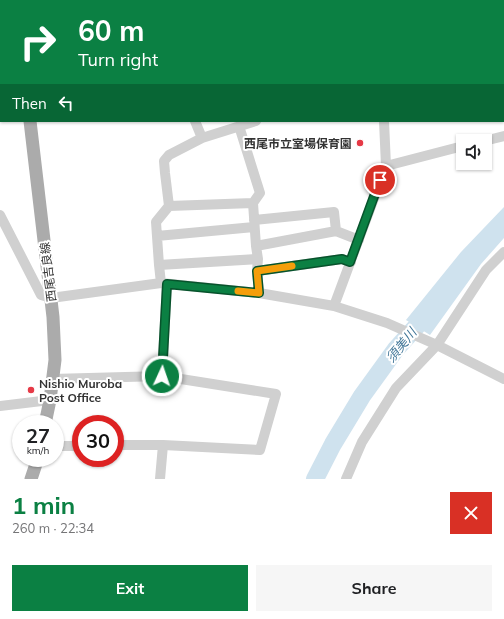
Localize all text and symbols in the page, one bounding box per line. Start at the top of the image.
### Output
text: 60 m [78,13,144,48]
icon: right [12,16,64,68]
text: Turn right [78,48,158,71]
icon: left [55,92,77,114]
text: Then [12,94,47,113]
map controls [456,134,492,170]
button: sound [456,134,492,170]
place label: 西尾市立室場保育園 [244,136,352,151]
marker: 西尾市立室場保育園 [355,138,365,148]
pin [363,163,397,197]
icon: arrive [369,169,391,191]
street label: 西尾吉良線 [37,241,59,303]
water label: 須美川 [383,323,421,365]
position arrow [141,355,183,397]
place label: Nishio Muroba Post Office [39,376,122,405]
marker: Nishio Muroba Post Office [26,385,36,395]
speed limit sign: 30 [72,415,124,467]
text: 27 [26,423,50,448]
text: km/h [27,444,49,457]
text: 1 min [12,490,75,520]
button: close [450,492,492,534]
text: 260 m · 22:34 [12,520,94,536]
button: Exit [12,565,248,611]
button: Share [256,565,492,611]

